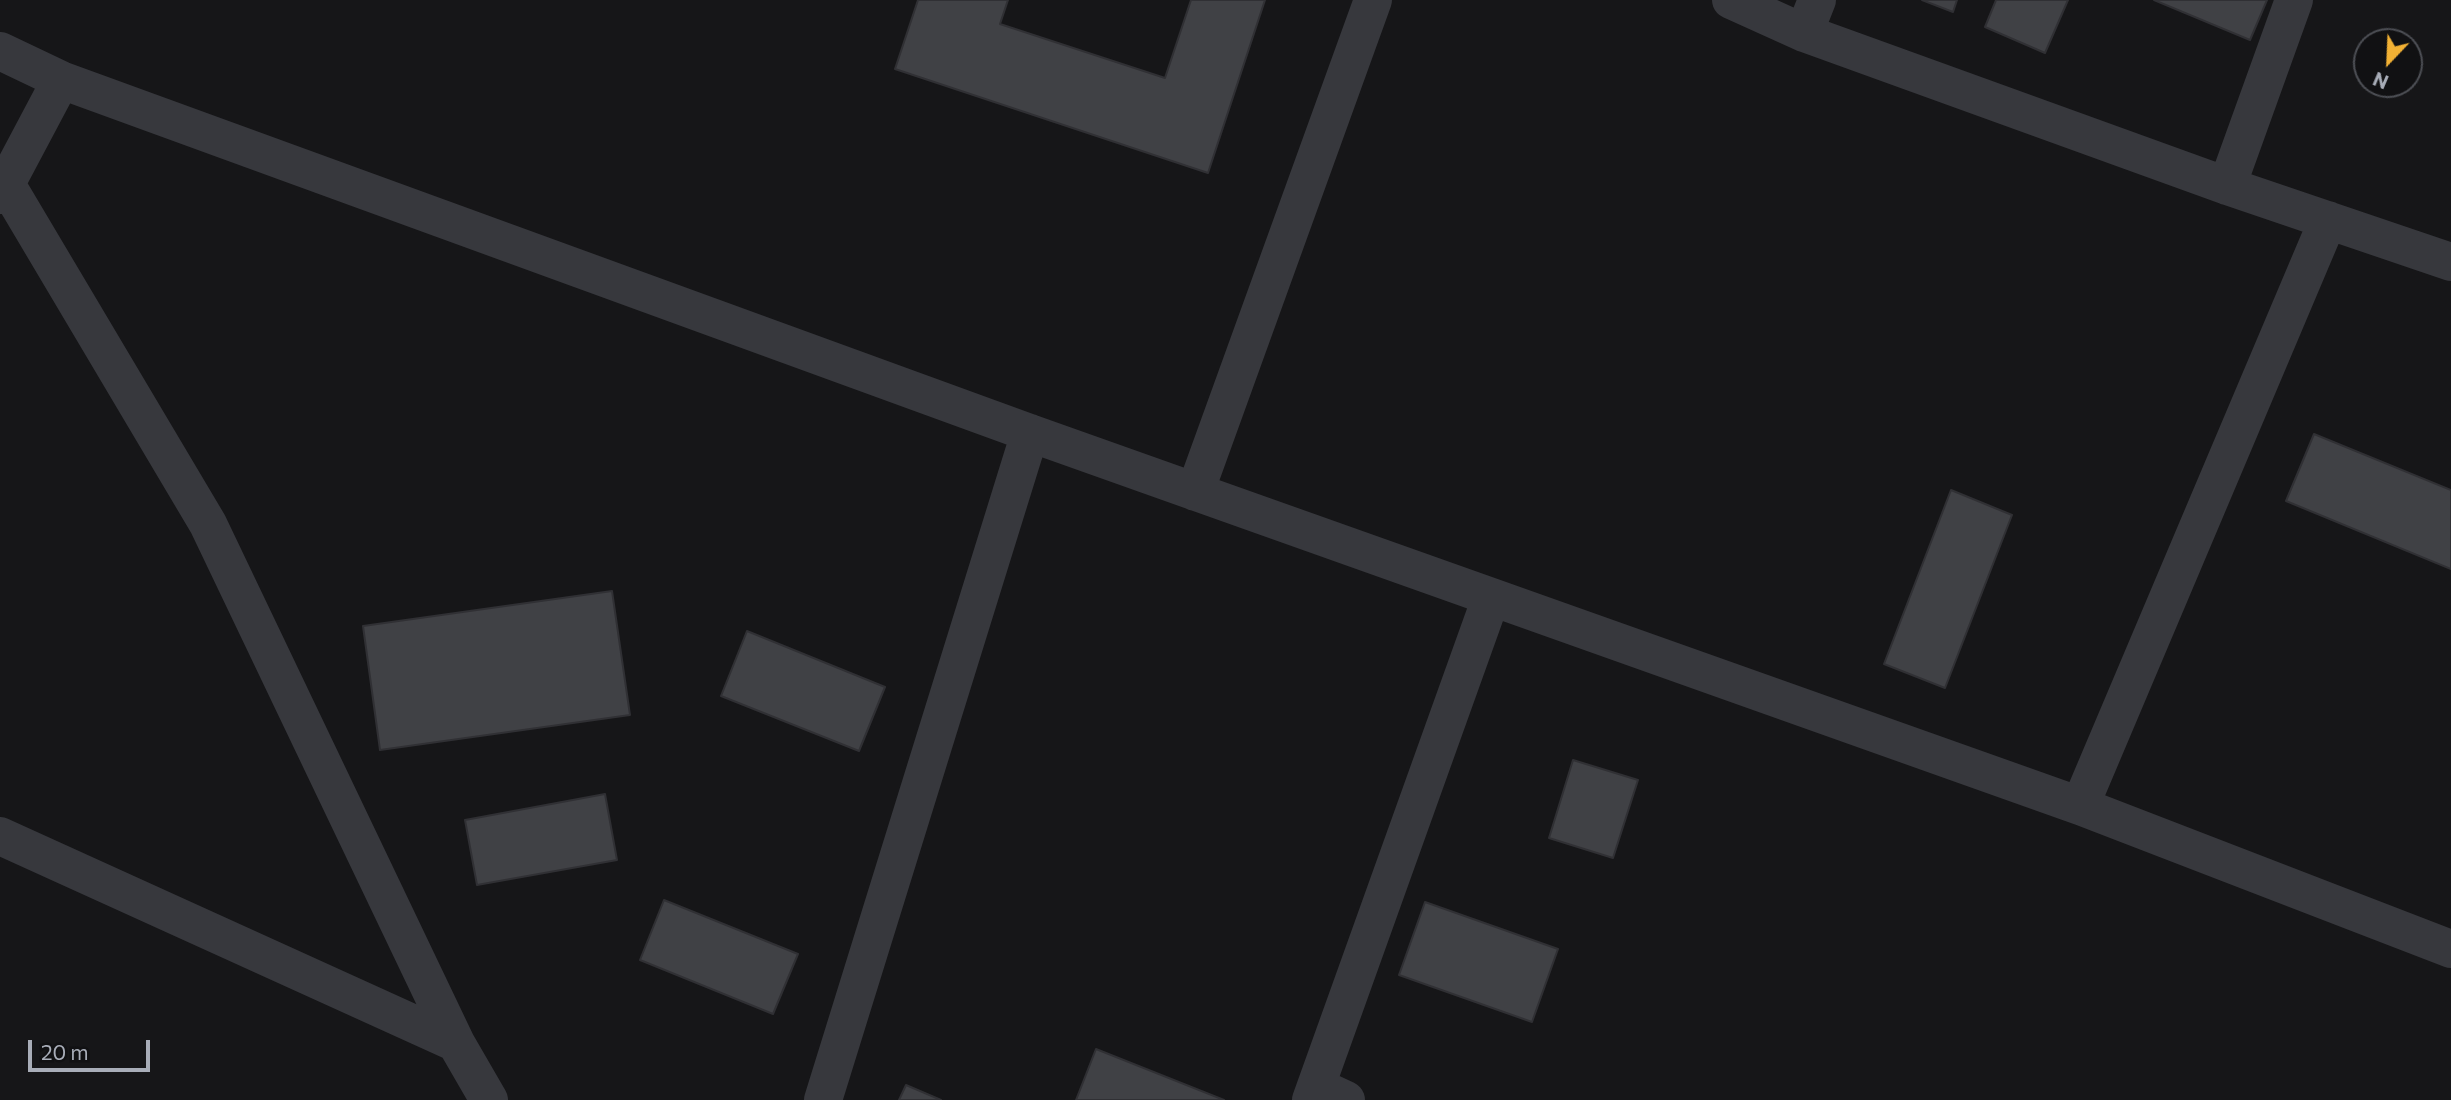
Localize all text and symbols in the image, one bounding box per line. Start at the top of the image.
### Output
north arrow [2353,28,2423,98]
text: N [2369,68,2391,94]
scale bar [32,1026,154,1070]
text: 20 m [41,1039,89,1064]

